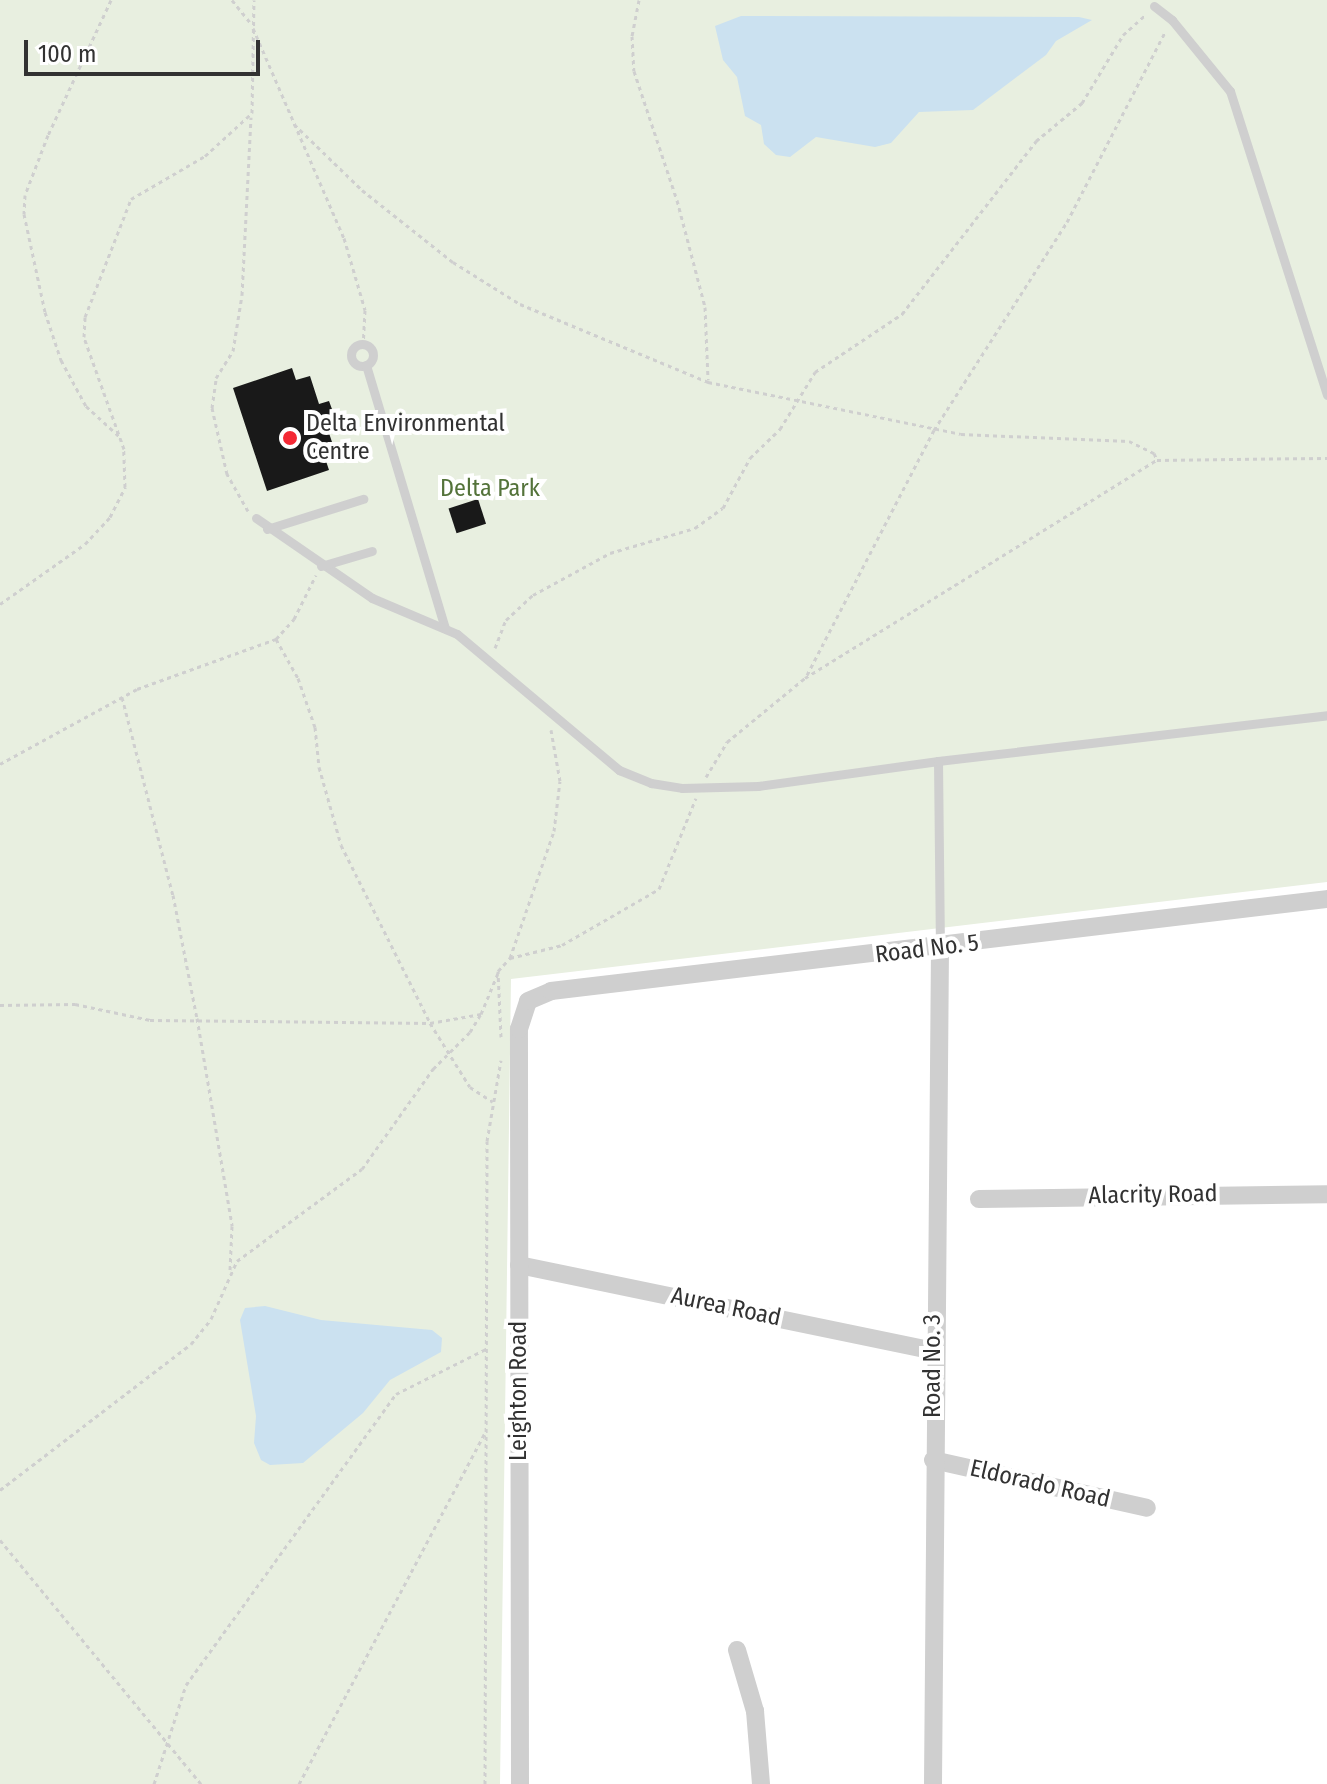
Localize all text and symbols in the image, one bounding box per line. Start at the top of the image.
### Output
scale bar [28,24,264,74]
text: 100 m [38,40,96,68]
place label: Delta Environmental Centre [306,410,505,466]
marker: Delta Environmental Centre [281,429,299,447]
park label: Delta Park [440,475,540,503]
street label: Road No. 5 [874,928,980,970]
street label: Alacrity Road [1088,1179,1218,1211]
street label: Aurea Road [668,1281,784,1333]
street label: Road No. 3 [919,1314,947,1418]
street label: Leighton Road [505,1321,533,1461]
street label: Eldorado Road [967,1454,1113,1514]

